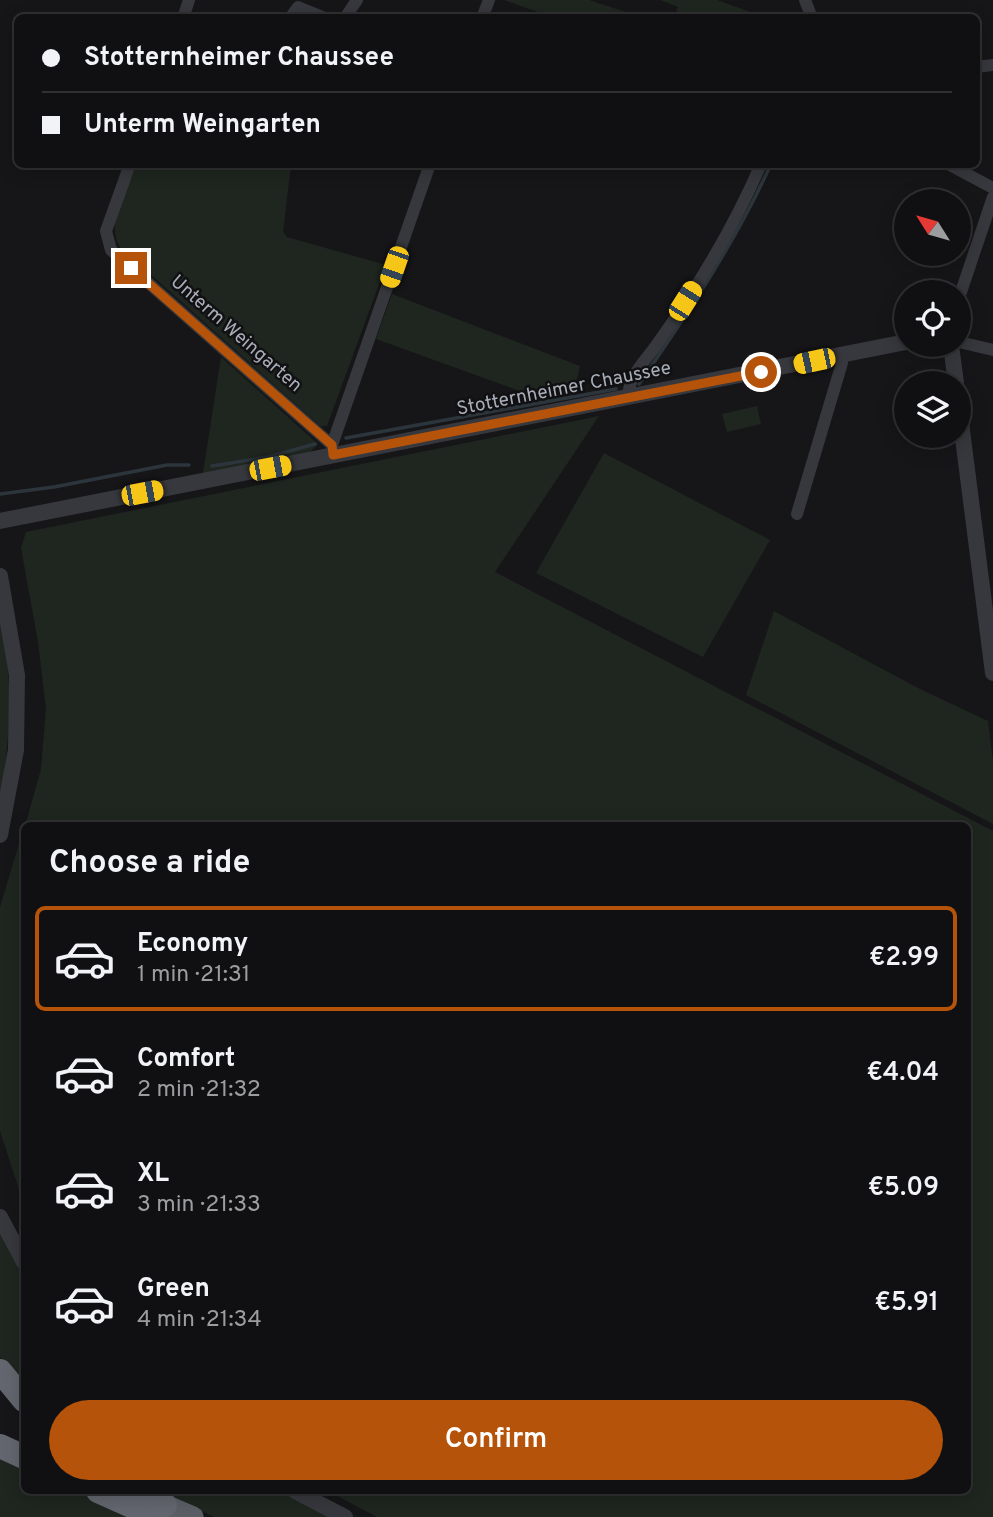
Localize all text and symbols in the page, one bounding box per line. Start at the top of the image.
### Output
text: Stotternheimer Chaussee [84,42,394,75]
text: Unterm Weingarten [84,109,321,142]
north arrow [894,189,971,266]
map controls [894,189,971,448]
car [378,244,411,290]
route end [115,252,147,284]
street label: Unterm Weingarten [165,270,307,398]
car [665,278,706,324]
button: locate [894,280,971,357]
car [792,346,837,376]
street label: Stotternheimer Chaussee [455,356,673,422]
route start [745,356,777,388]
button: layers [894,371,971,448]
car [248,454,293,482]
car [120,479,165,507]
text: Choose a ride [49,844,250,884]
icon: car [53,927,116,990]
text: Economy [137,928,248,961]
text: €2.99 [869,942,939,975]
text: 1 min · 21:31 [137,961,250,990]
icon: car [53,1042,116,1105]
text: Comfort [137,1043,235,1076]
text: €4.04 [866,1057,939,1090]
text: 2 min · 21:32 [137,1076,261,1105]
icon: car [53,1157,116,1220]
text: XL [137,1158,169,1191]
text: €5.09 [868,1172,939,1205]
text: 3 min · 21:33 [137,1191,261,1220]
icon: car [53,1272,116,1335]
text: Green [137,1273,210,1306]
text: €5.91 [875,1287,939,1320]
text: 4 min · 21:34 [137,1306,262,1335]
button: Confirm [49,1400,943,1480]

